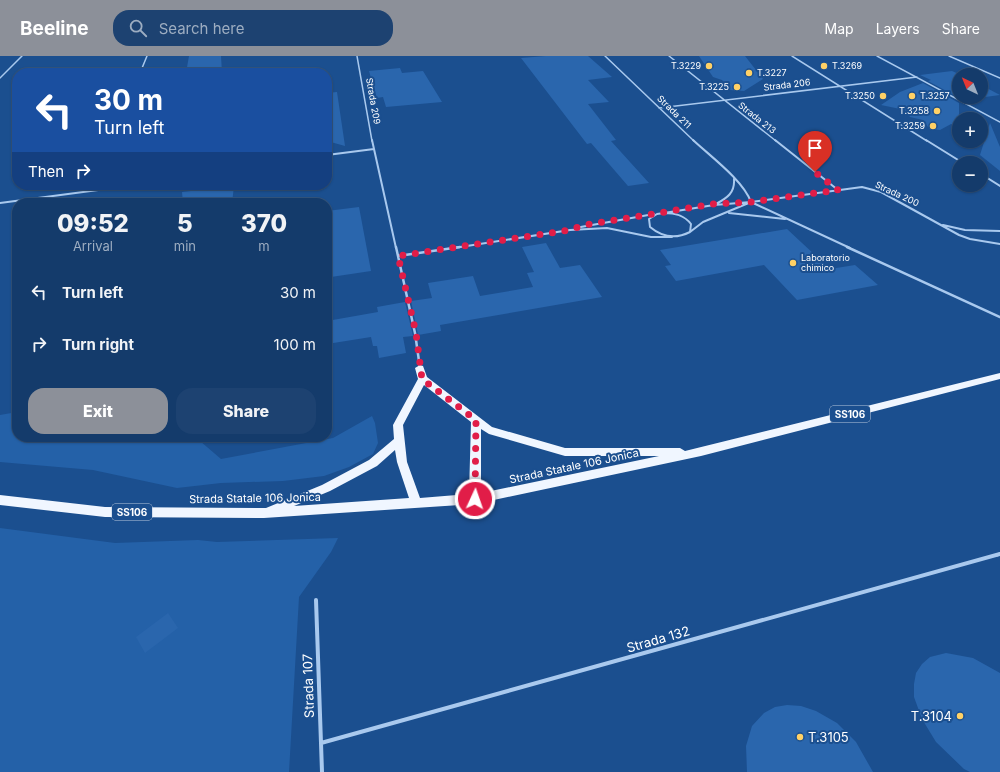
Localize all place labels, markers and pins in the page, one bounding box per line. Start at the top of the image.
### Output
place label: T.3229 [671,60,701,71]
place label: T.3269 [832,60,862,71]
marker: T.3229 [704,61,714,71]
marker: T.3269 [819,61,829,71]
place label: T.3227 [757,67,787,78]
marker: T.3227 [744,68,754,78]
place label: T.3225 [699,81,729,92]
marker: T.3225 [732,82,742,92]
place label: T.3250 [845,90,875,101]
place label: T.3257 [920,90,949,101]
marker: T.3250 [878,91,888,101]
marker: T.3257 [907,91,917,101]
place label: T.3258 [899,105,929,116]
marker: T.3258 [932,106,942,116]
place label: T.3259 [895,120,925,131]
marker: T.3259 [928,121,938,131]
pin [798,131,832,172]
place label: Laboratorio chimico [801,252,850,273]
marker: Laboratorio chimico [788,258,798,268]
place label: T.3104 [911,708,952,724]
marker: T.3104 [955,711,965,721]
place label: T.3105 [808,729,849,745]
marker: T.3105 [795,732,805,742]

